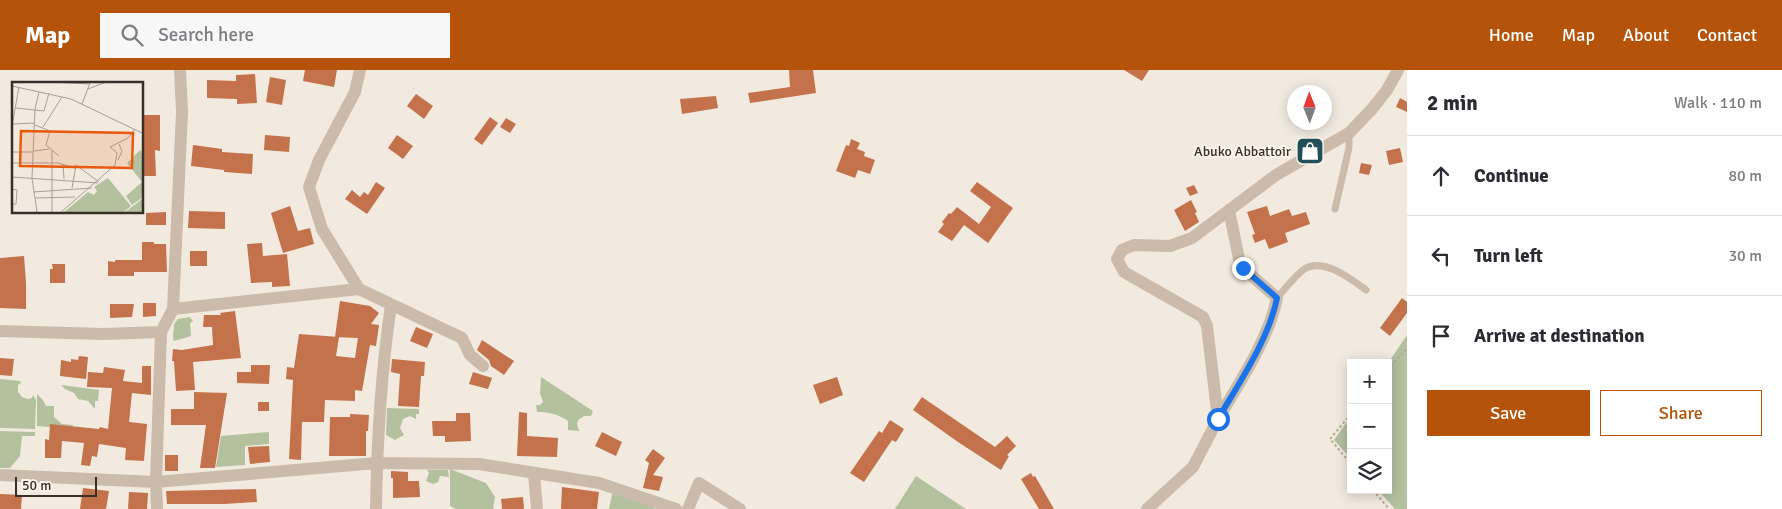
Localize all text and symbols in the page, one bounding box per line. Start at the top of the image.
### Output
search box [100,13,450,58]
text: Map [25,20,70,50]
icon: search [118,21,146,49]
text: Search here [158,23,254,47]
text: Home [1489,24,1534,46]
text: Map [1562,24,1595,46]
text: About [1623,24,1669,46]
text: Contact [1697,24,1757,46]
inset map [12,82,144,214]
north arrow [1287,85,1332,130]
text: 2 min [1427,90,1478,116]
text: Walk · 110 m [1674,93,1762,113]
shop icon: Abuko Abbattoir [1295,136,1325,166]
place label: Abuko Abbattoir [1194,143,1292,160]
icon: ahead [1427,162,1455,190]
text: Continue [1474,164,1549,188]
text: 80 m [1728,166,1762,186]
icon: left [1427,242,1455,270]
text: Turn left [1474,244,1543,268]
text: 30 m [1728,246,1762,266]
route end [1232,257,1255,280]
icon: arrive [1427,322,1455,350]
text: Arrive at destination [1474,324,1645,348]
map controls [1347,359,1392,494]
button: + [1347,359,1392,404]
button: Save [1427,390,1590,436]
button: Share [1600,390,1762,436]
button: − [1347,404,1392,449]
route start [1207,408,1230,431]
button: layers [1347,449,1392,494]
scale bar [15,474,98,497]
text: 50 m [22,477,51,494]

